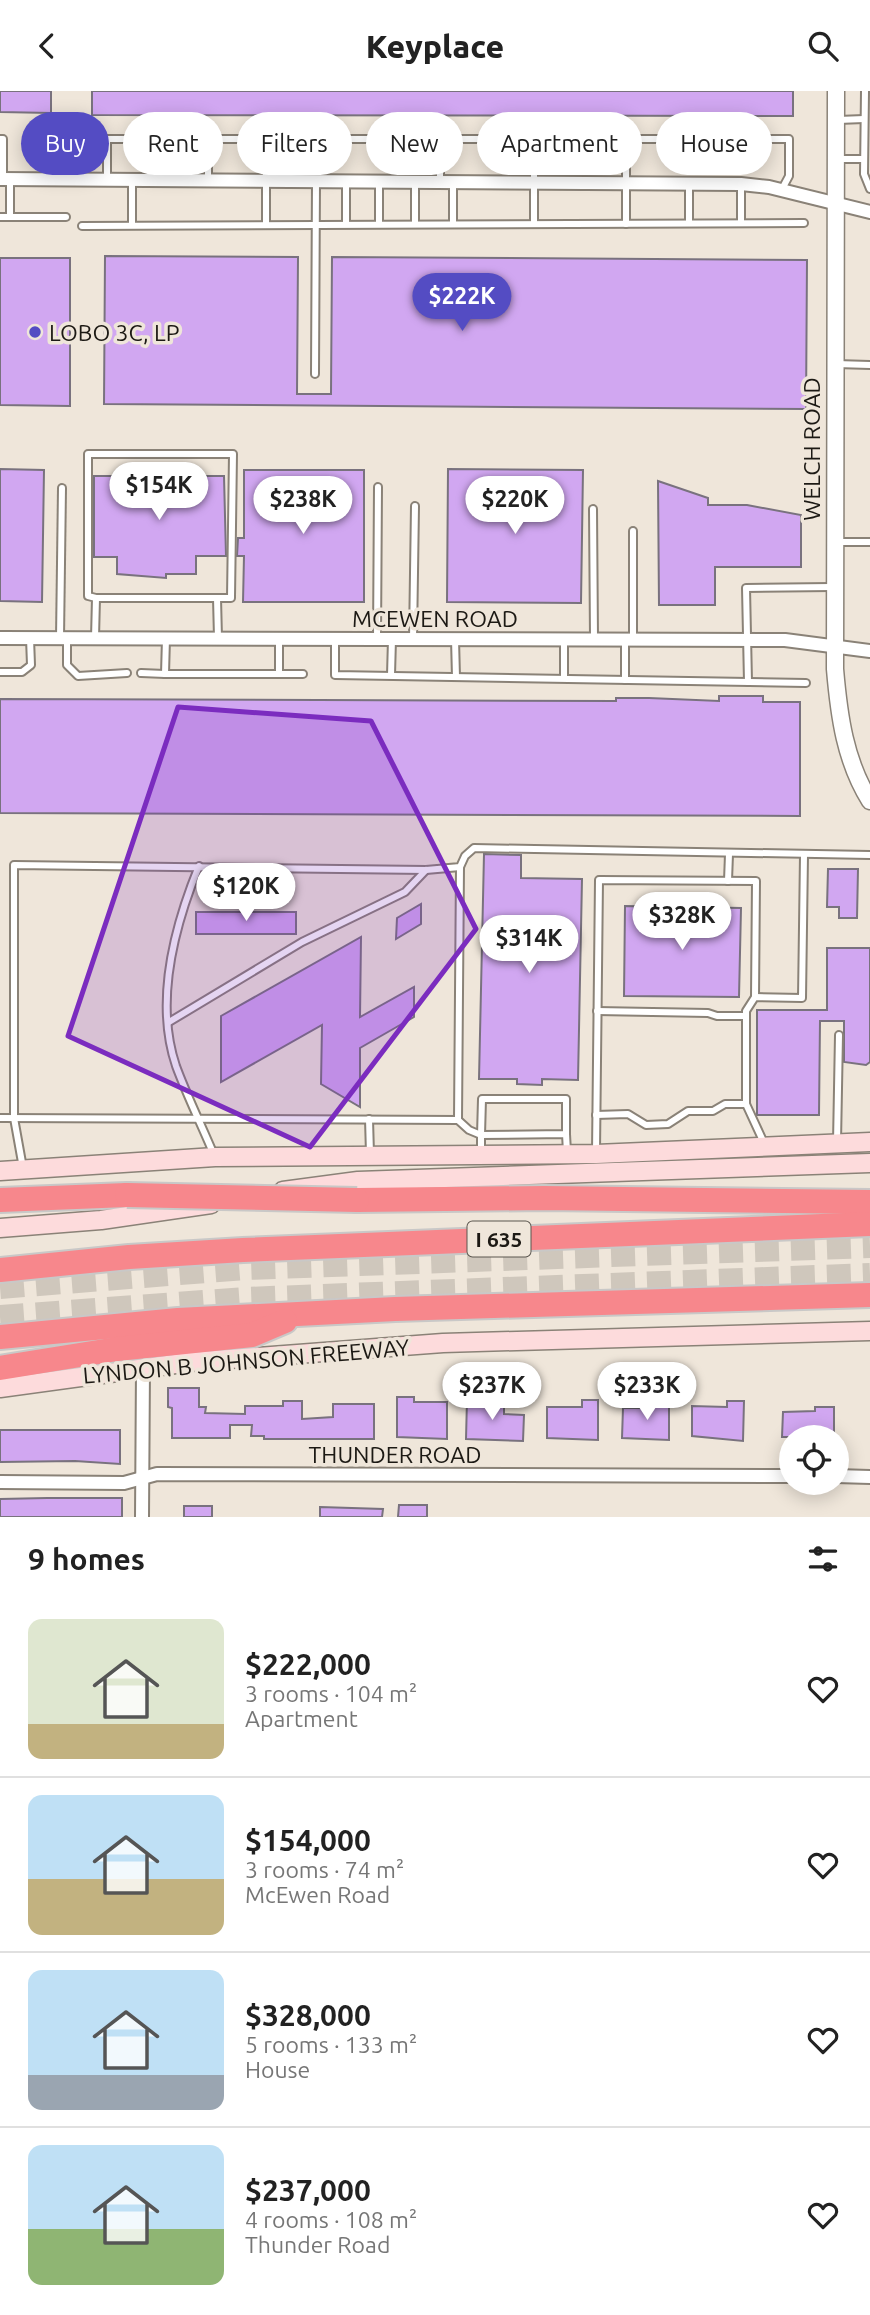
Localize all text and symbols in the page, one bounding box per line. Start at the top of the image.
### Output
icon: back [28,27,66,65]
icon: search [804,27,842,65]
text: Keyplace [366,28,504,64]
chip: Buy [21,112,109,175]
chip: Rent [123,112,223,175]
chip: Filters [237,112,352,175]
chip: New [366,112,463,175]
chip: Apartment [477,112,642,175]
chip: House [656,112,772,175]
pin: $222K [413,273,511,333]
text: $222K [428,283,496,308]
place label: LOBO 3C, LP [49,320,180,345]
marker: LOBO 3C, LP [27,324,43,340]
street label: WELCH ROAD [799,377,824,521]
pin: $154K [110,463,208,522]
text: $154K [125,472,193,497]
pin: $238K [254,477,352,536]
pin: $220K [466,477,564,536]
text: $238K [269,486,337,511]
text: $220K [481,486,549,511]
street label: MCEWEN ROAD [352,606,518,631]
pin: $120K [197,863,295,923]
text: $120K [212,873,280,898]
pin: $328K [633,893,731,952]
text: $328K [648,902,716,927]
pin: $314K [480,915,578,975]
text: $314K [495,925,563,950]
road number: I 635 [468,1221,530,1257]
street label: LYNDON B JOHNSON FREEWAY [82,1334,411,1388]
pin: $237K [443,1363,541,1422]
pin: $233K [598,1363,696,1422]
text: $237K [458,1372,526,1397]
text: $233K [613,1372,681,1397]
map controls [779,1425,849,1495]
button: locate [779,1425,849,1495]
street label: THUNDER ROAD [309,1442,481,1467]
icon: filters [804,1540,842,1578]
text: 9 homes [28,1542,145,1576]
icon: home [84,1647,168,1731]
text: $222,000 [245,1647,371,1681]
icon: heart [804,1670,842,1708]
text: 3 rooms · 104 m² [245,1681,417,1706]
text: Apartment [245,1706,358,1731]
icon: home [84,1823,168,1907]
text: $154,000 [245,1823,371,1857]
icon: heart [804,1846,842,1884]
text: 3 rooms · 74 m² [245,1857,404,1882]
text: McEwen Road [245,1882,390,1907]
icon: home [84,1998,168,2082]
text: $328,000 [245,1998,371,2032]
icon: heart [804,2021,842,2059]
text: 5 rooms · 133 m² [245,2032,417,2057]
text: House [245,2057,310,2082]
icon: home [84,2173,168,2257]
text: $237,000 [245,2173,371,2207]
icon: heart [804,2196,842,2234]
text: 4 rooms · 108 m² [245,2207,417,2232]
text: Thunder Road [245,2232,390,2257]

